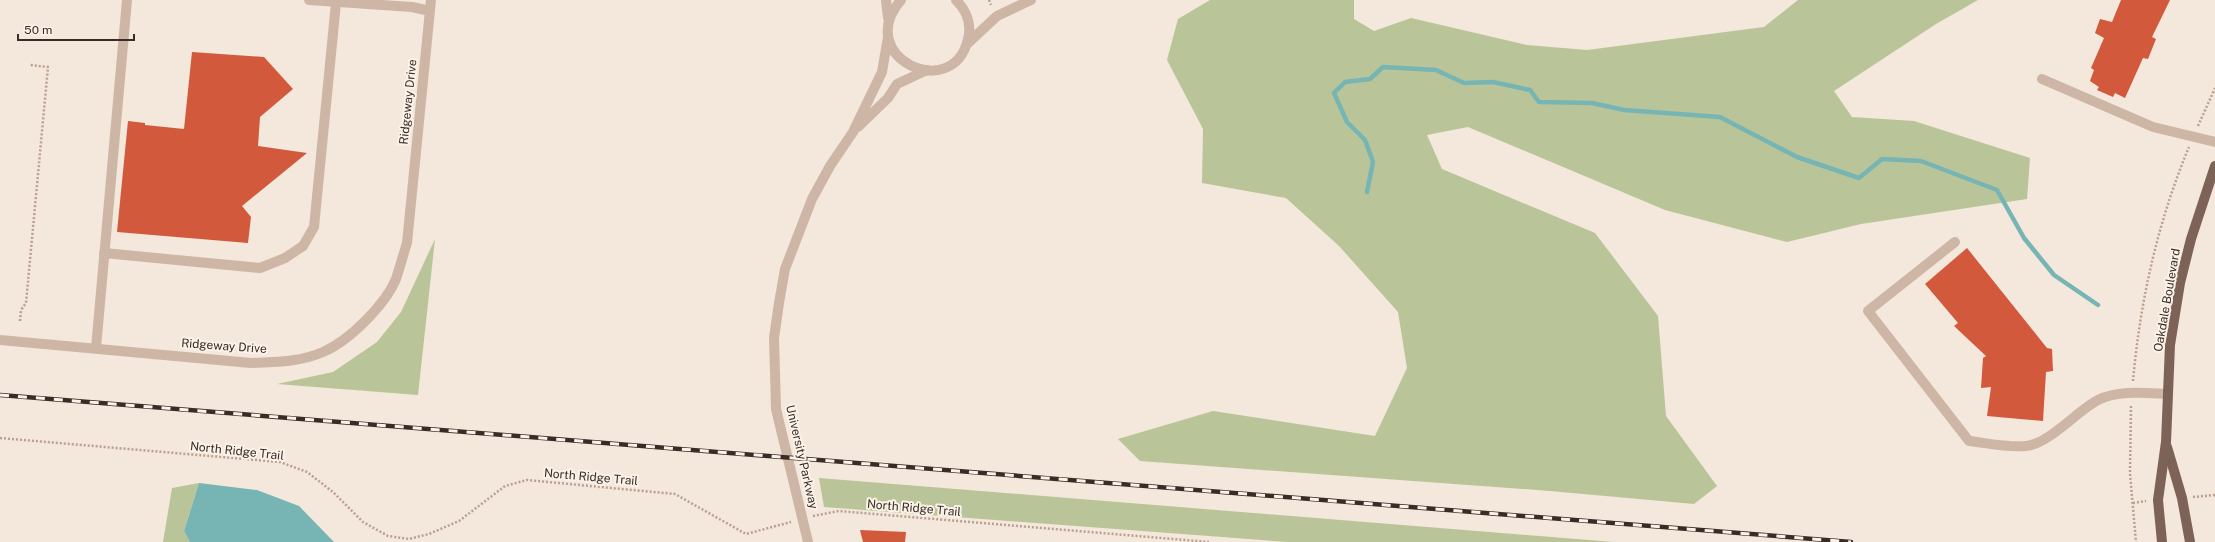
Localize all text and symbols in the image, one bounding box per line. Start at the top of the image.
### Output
scale bar [18,16,134,42]
text: 50 m [24,23,52,37]
street label: Ridgeway Drive [397,58,419,145]
street label: Oakdale Boulevard [2151,247,2183,353]
street label: Ridgeway Drive [181,336,267,356]
street label: University Parkway [783,404,821,511]
street label: North Ridge Trail [189,439,285,463]
street label: North Ridge Trail [543,466,639,488]
street label: North Ridge Trail [866,497,962,519]

